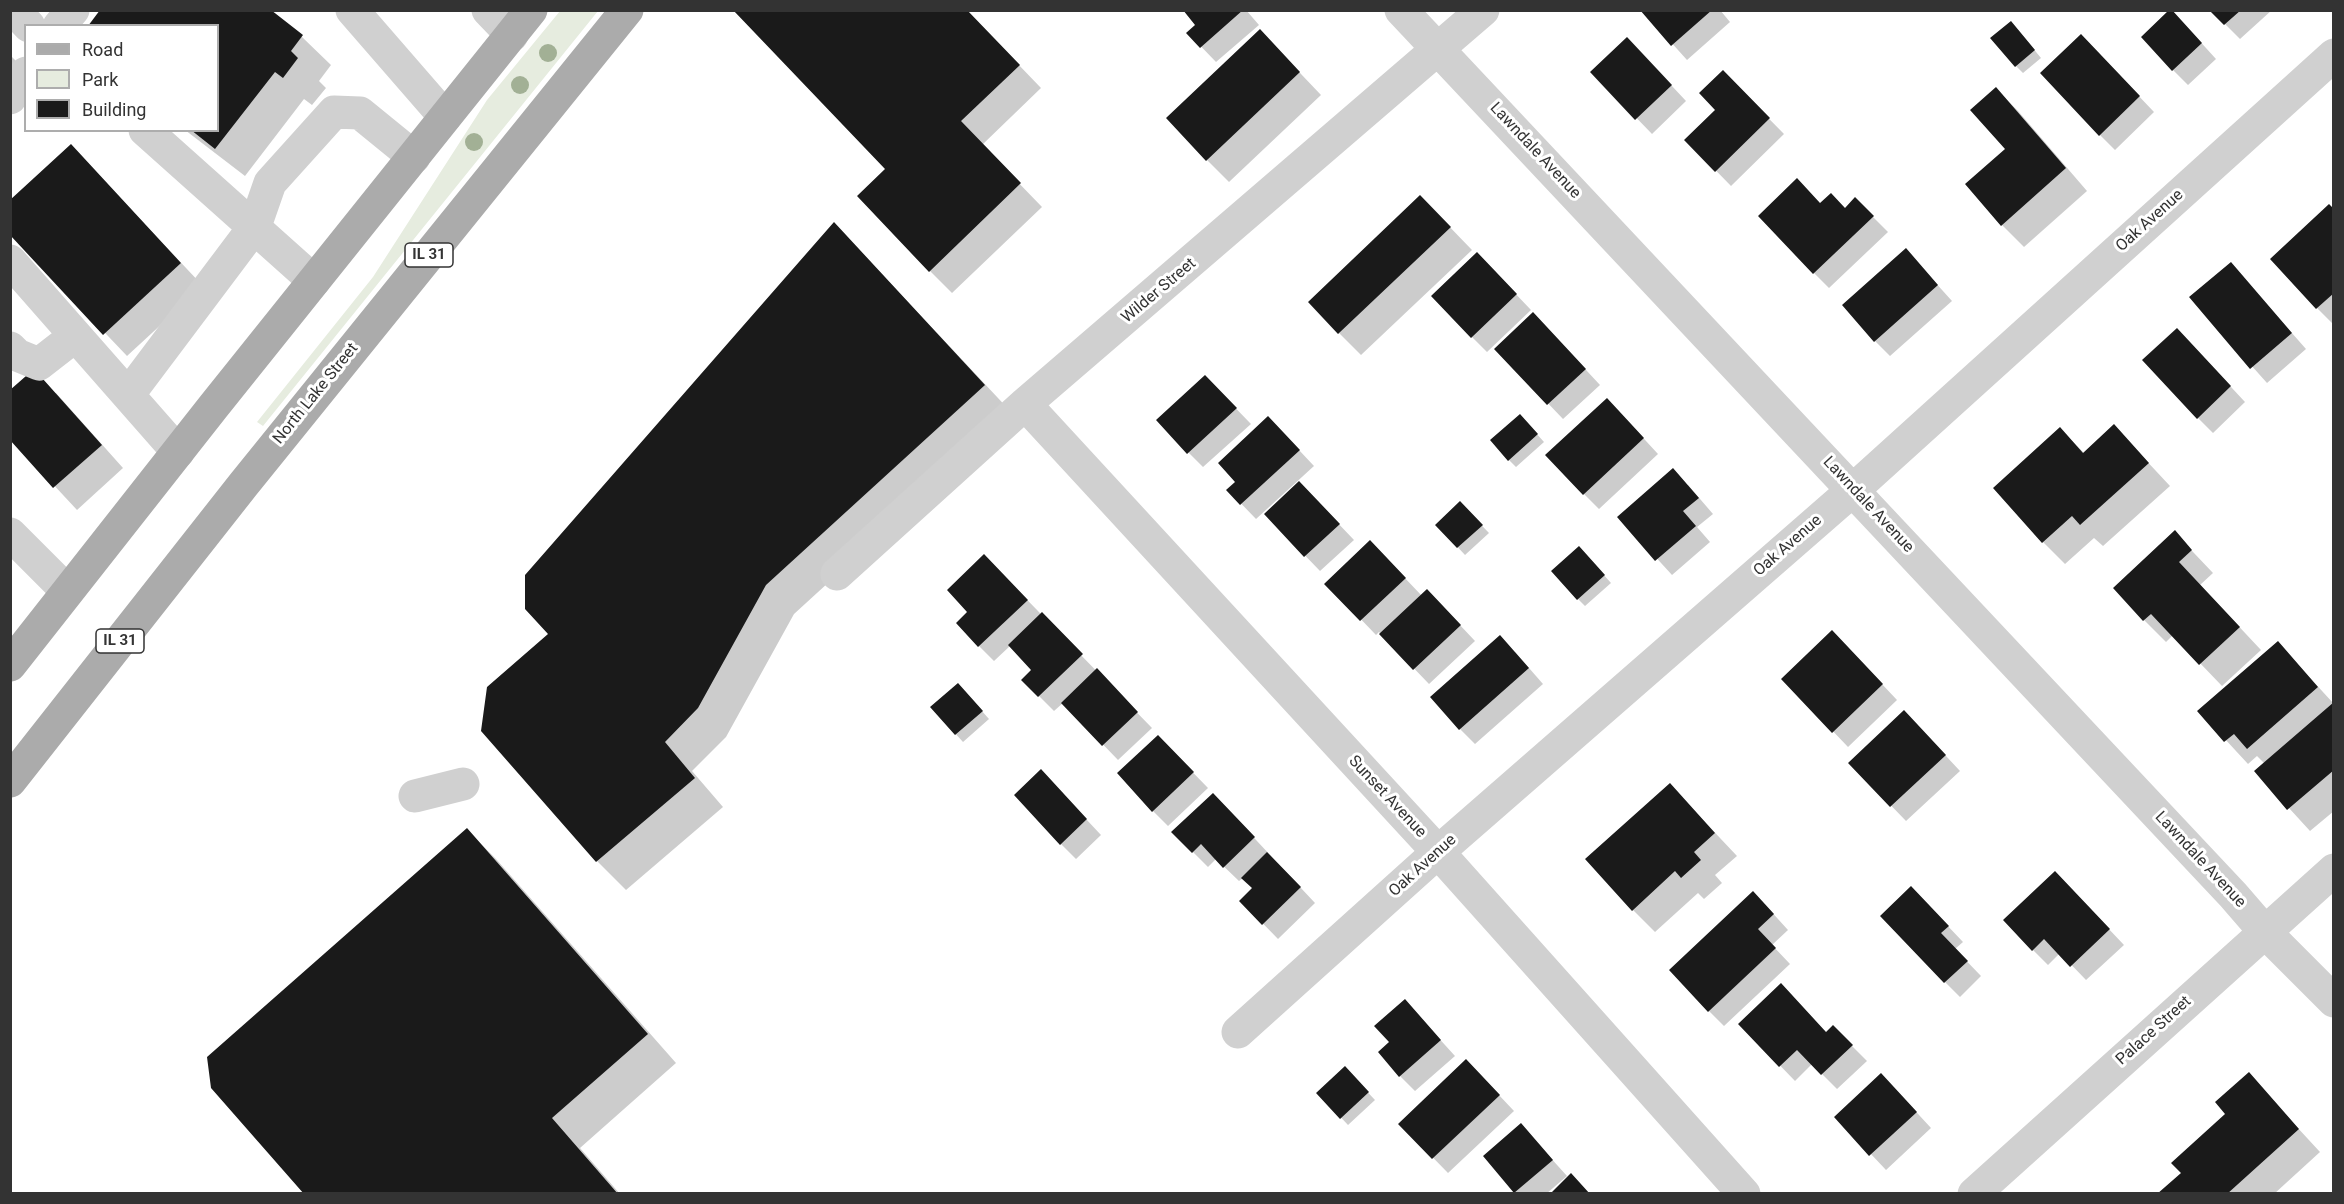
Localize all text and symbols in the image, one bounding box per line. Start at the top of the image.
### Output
legend [24,24,219,132]
text: Road [82,39,123,60]
text: Park [82,69,118,90]
text: Building [82,99,146,120]
street label: Lawndale Avenue [1486,99,1584,203]
street label: Oak Avenue [2112,186,2188,256]
road number: IL 31 [405,243,453,267]
street label: Wilder Street [1118,254,1200,328]
street label: North Lake Street [269,340,363,448]
street label: Lawndale Avenue [1819,453,1917,557]
street label: Oak Avenue [1750,511,1826,581]
road number: IL 31 [96,629,144,653]
street label: Sunset Avenue [1344,752,1430,842]
street label: Lawndale Avenue [2151,808,2249,912]
street label: Oak Avenue [1385,831,1461,901]
street label: Palace Street [2113,992,2195,1070]

